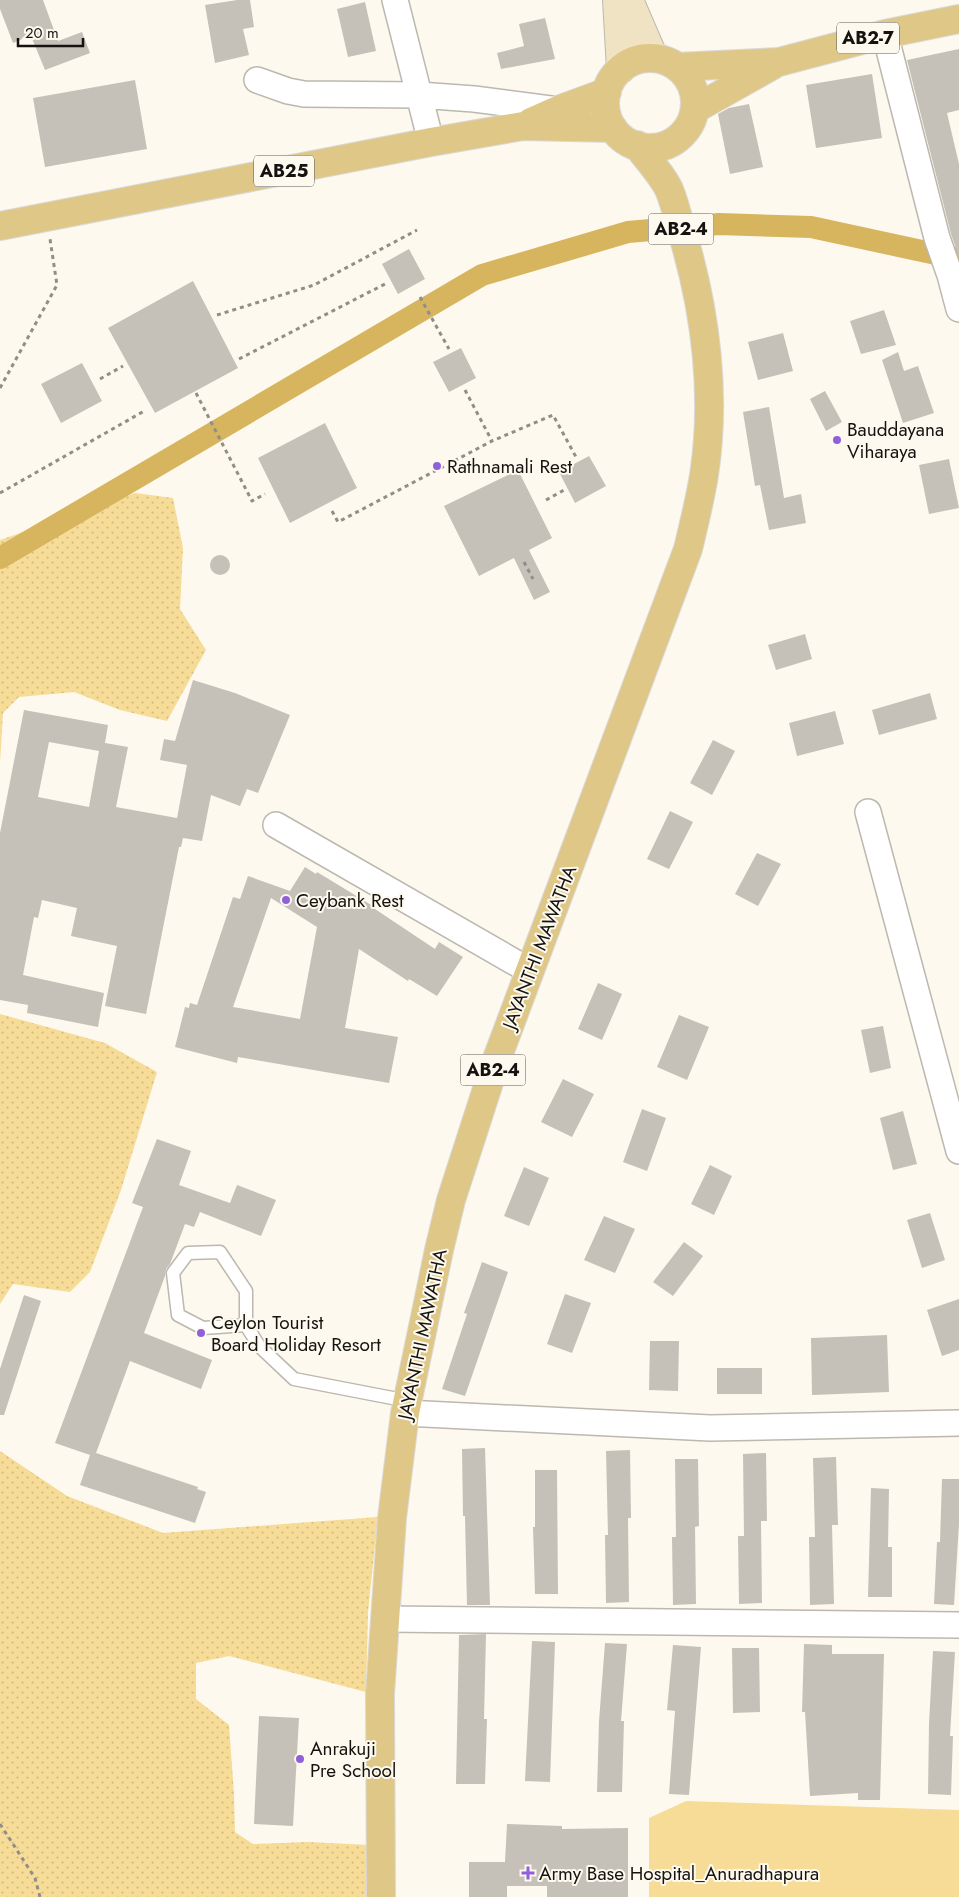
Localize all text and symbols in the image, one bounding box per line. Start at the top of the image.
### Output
scale bar [18,15,82,47]
text: 20 m [25,22,59,44]
road number: AB2-7 [837,22,899,54]
road number: AB25 [254,156,314,187]
road number: AB2-4 [648,213,714,244]
place label: Bauddayana Viharaya [847,416,944,465]
marker: Bauddayana Viharaya [831,434,843,446]
place label: Rathnamali Rest [447,453,572,480]
marker: Rathnamali Rest [431,460,443,472]
street label: JAYANTHI MAWATHA [495,861,583,1036]
place label: Ceybank Rest [296,887,404,914]
marker: Ceybank Rest [280,894,292,906]
road number: AB2-4 [460,1054,526,1086]
street label: JAYANTHI MAWATHA [391,1246,454,1425]
place label: Ceylon Tourist Board Holiday Resort [211,1309,381,1358]
marker: Ceylon Tourist Board Holiday Resort [195,1327,207,1339]
place label: Anrakuji Pre School [310,1735,396,1784]
marker: Anrakuji Pre School [294,1753,306,1765]
place label: Army Base Hospital_Anuradhapura [539,1860,819,1887]
marker: Army Base Hospital_Anuradhapura [521,1866,535,1880]

